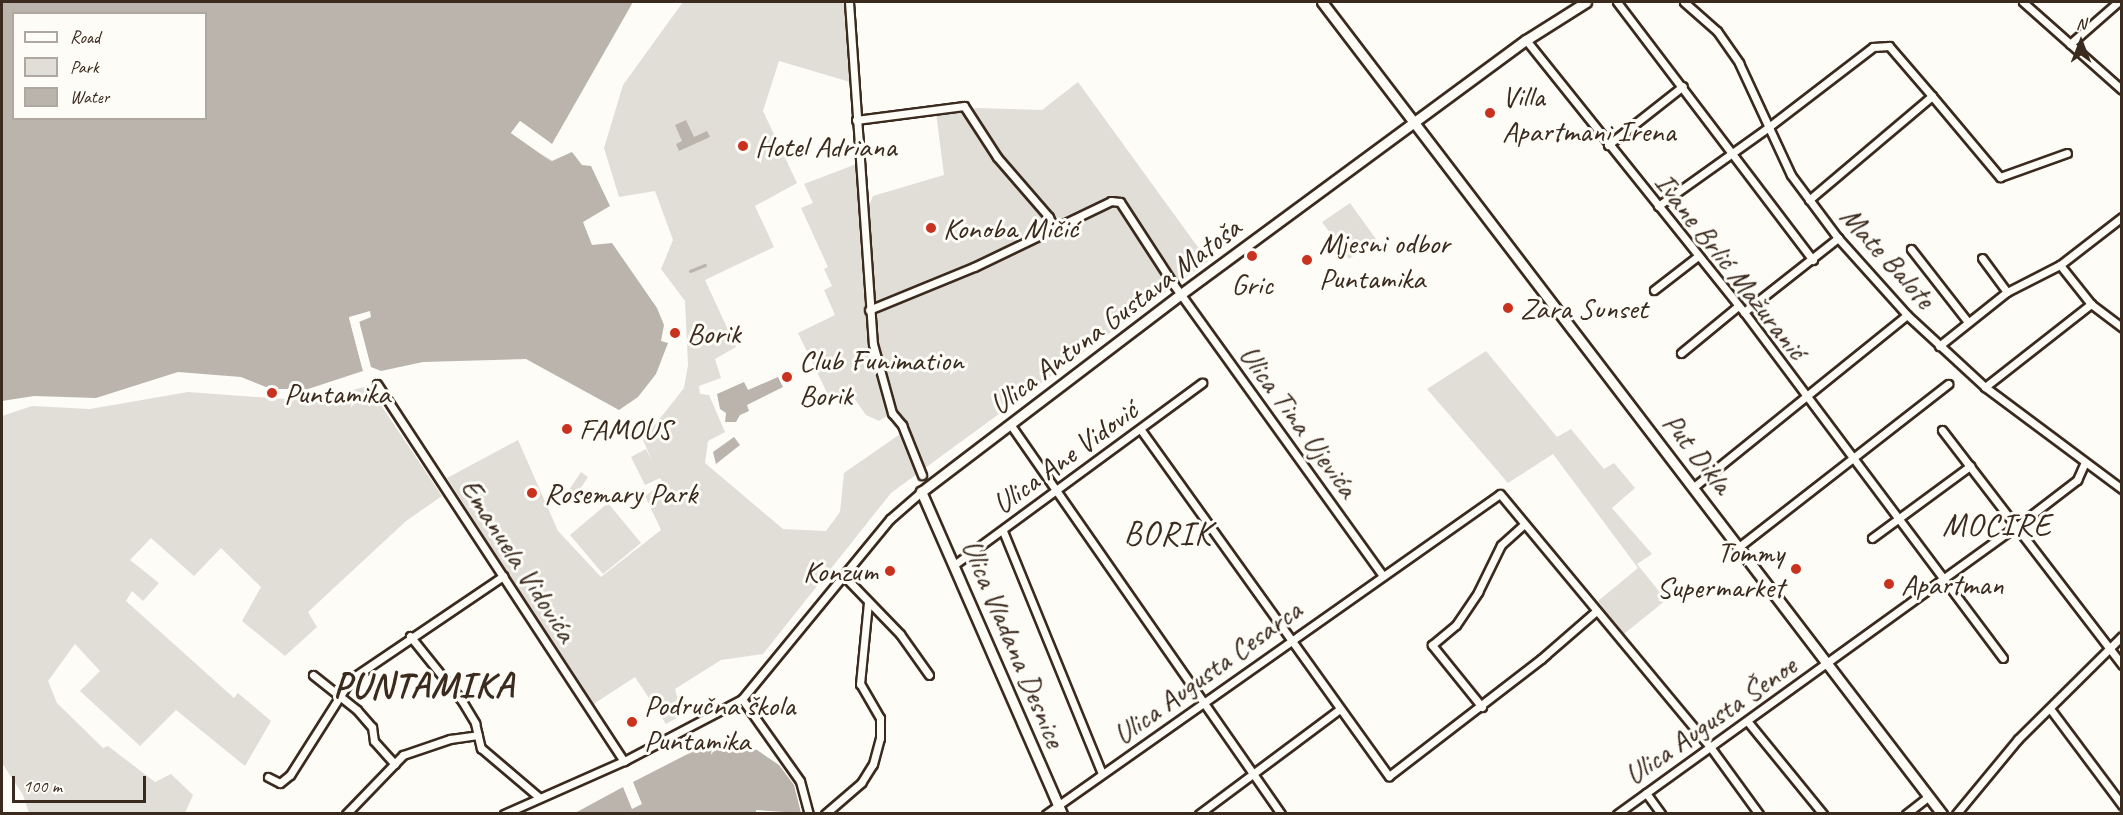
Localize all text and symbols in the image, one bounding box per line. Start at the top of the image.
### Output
legend [12,12,207,120]
north arrow [2051,12,2111,72]
text: N [2076,14,2086,34]
text: Road [70,26,100,48]
text: Park [70,56,99,78]
place label: Villa Apartmani Irena [1502,78,1675,148]
text: Water [70,86,109,108]
marker: Villa Apartmani Irena [1483,106,1497,120]
place label: Hotel Adriana [755,128,896,164]
marker: Hotel Adriana [736,139,750,153]
street label: Ivane Brlić Mažuranić [1647,165,1815,367]
street label: Mate Balote [1833,198,1943,316]
place label: Konoba Mičić [943,210,1078,246]
street label: Ulica Antuna Gustava Matoša [983,210,1247,422]
marker: Konoba Mičić [924,221,938,235]
place label: Mjesni odbor Puntamika [1319,225,1450,296]
marker: Gric [1245,249,1259,263]
marker: Mjesni odbor Puntamika [1300,253,1314,267]
place label: Gric [1231,266,1273,302]
place label: Zara Sunset [1520,290,1647,326]
marker: Zara Sunset [1501,301,1515,315]
place label: Borik [687,315,741,351]
marker: Borik [668,326,682,340]
street label: Ulica Tina Ujevića [1232,338,1366,504]
place label: Club Funimation Borik [799,342,964,412]
marker: Club Funimation Borik [780,370,794,384]
place label: Puntamika [284,375,390,411]
marker: Puntamika [265,386,279,400]
street label: Ulica Ane Vidović [986,392,1144,522]
street label: Put Dikla [1655,405,1741,501]
place label: FAMOUS [579,411,672,447]
marker: FAMOUS [560,422,574,436]
street label: Emanuela Vidovića [453,472,585,648]
place label: Rosemary Park [544,475,697,511]
marker: Rosemary Park [525,486,539,500]
district label: MOCIRE [1943,506,2051,544]
district label: BORIK [1124,514,1212,554]
street label: Ulica Vladana Desnice [954,533,1074,753]
place label: Tommy Supermarket [1657,534,1784,604]
place label: Konzum [803,553,878,589]
marker: Tommy Supermarket [1789,562,1803,576]
marker: Konzum [883,564,897,578]
place label: Apartman [1901,566,2004,602]
marker: Apartman [1882,577,1896,591]
street label: Ulica Augusta Cesarca [1106,592,1308,752]
street label: Ulica Augusta Šenoe [1617,648,1803,792]
district label: PUNTAMIKA [334,664,514,708]
place label: Područna škola Puntamika [644,687,795,758]
marker: Područna škola Puntamika [625,715,639,729]
scale bar [15,764,148,802]
text: 100 m [23,775,62,797]

